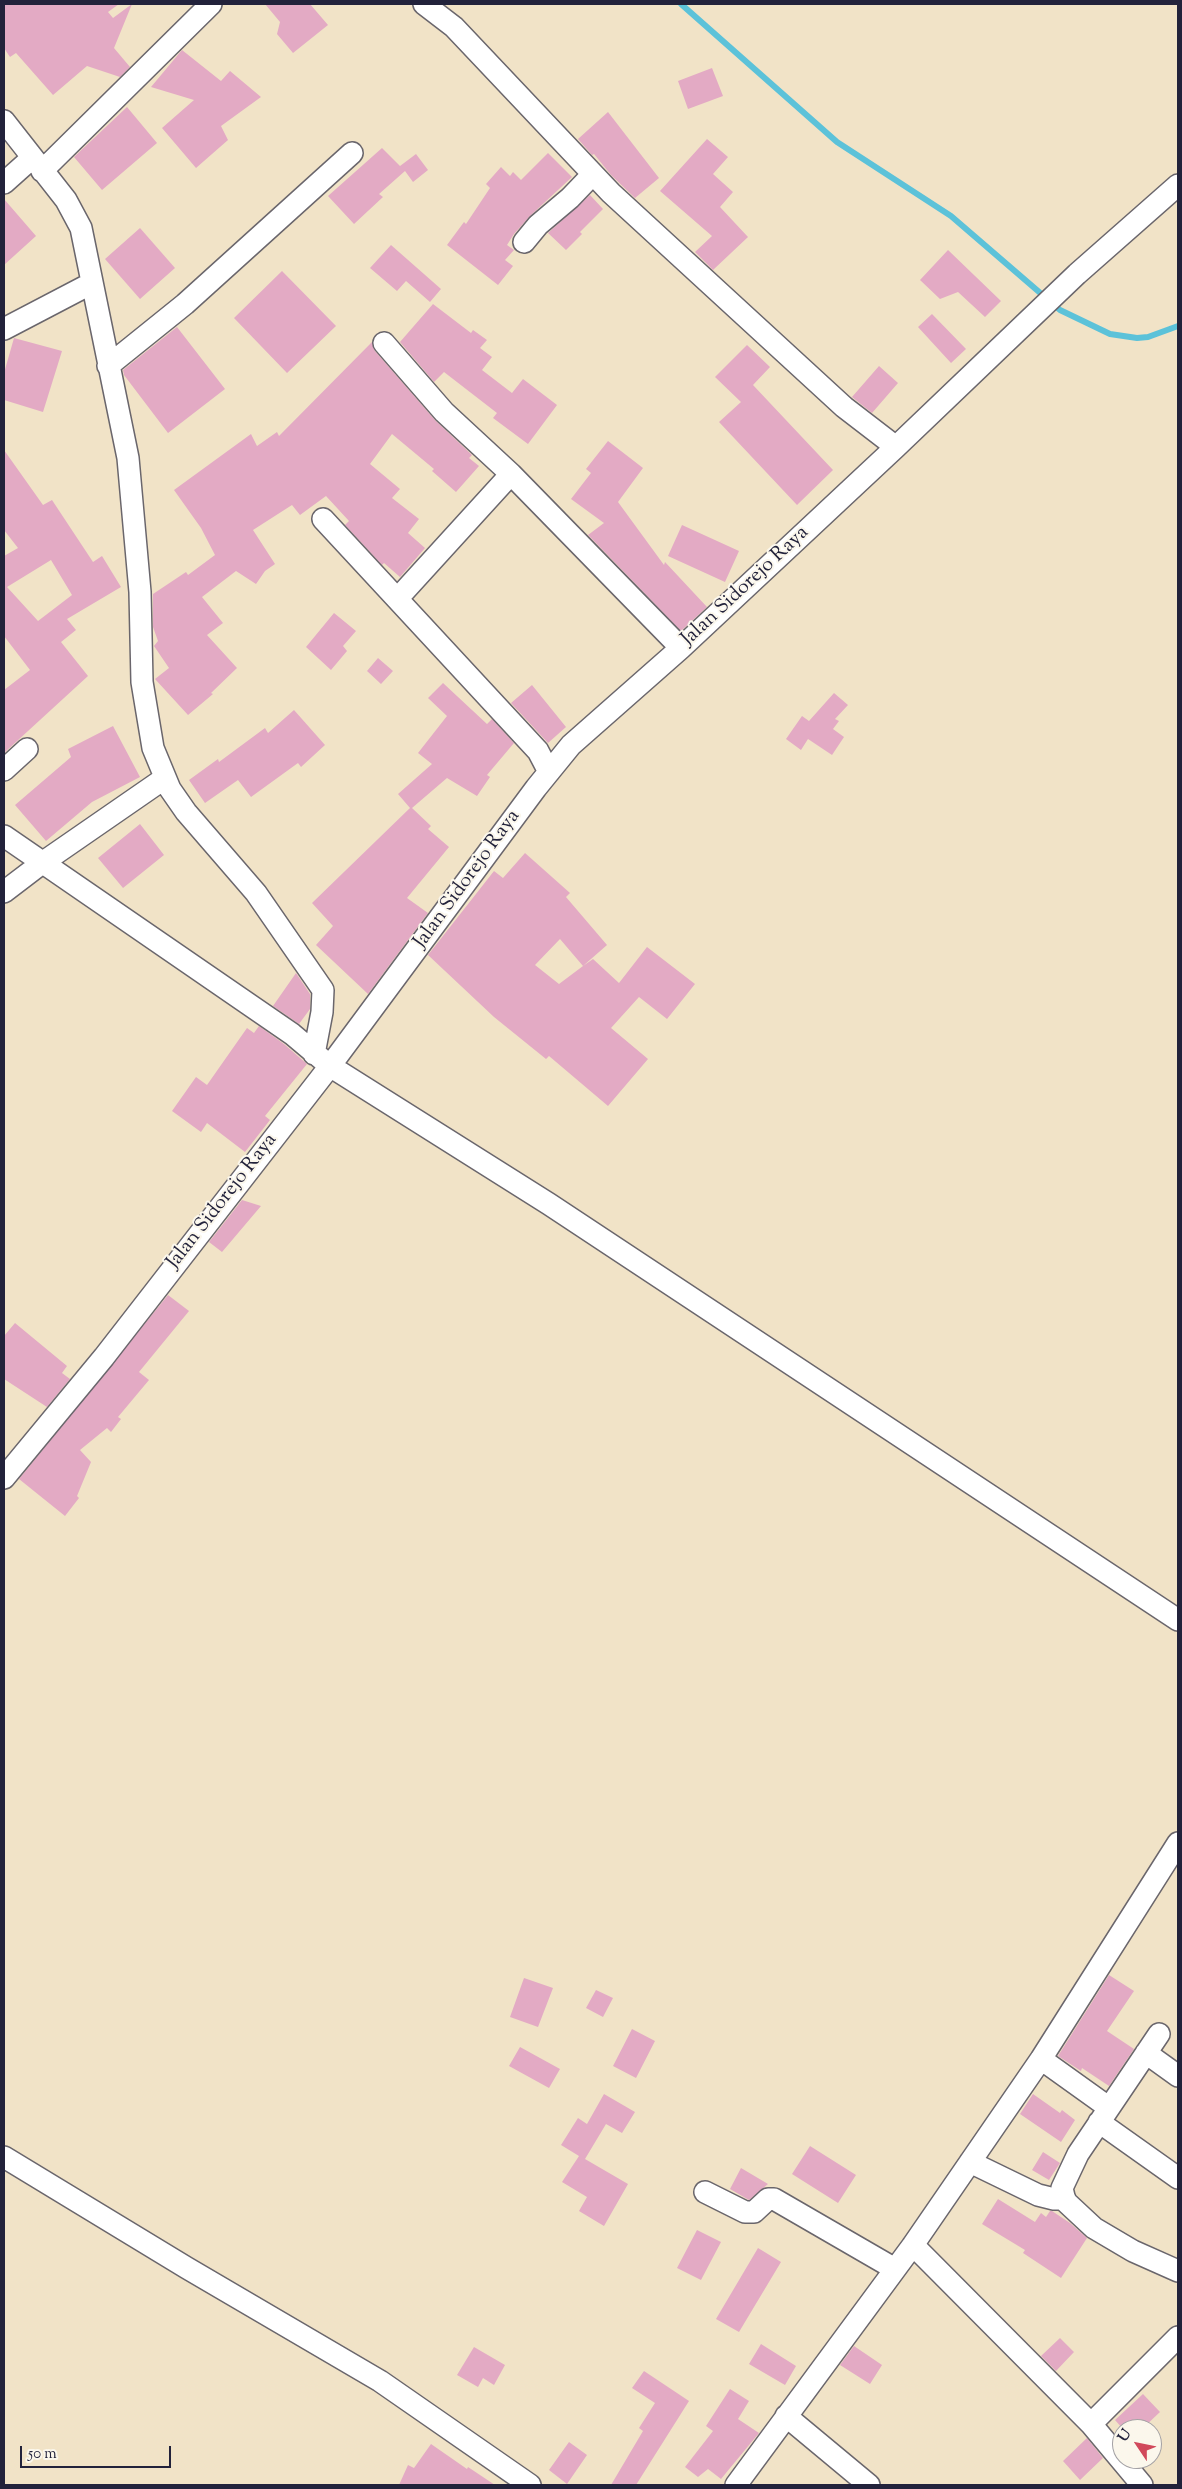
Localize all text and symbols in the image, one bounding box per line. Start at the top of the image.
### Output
street label: Jalan Sidorejo Raya [677,522,815,652]
street label: Jalan Sidorejo Raya [410,806,526,954]
street label: Jalan Sidorejo Raya [163,1129,283,1275]
north arrow [1112,2419,1162,2469]
text: U [1114,2426,1137,2447]
scale bar [22,2436,174,2468]
text: 50 m [28,2444,57,2465]

